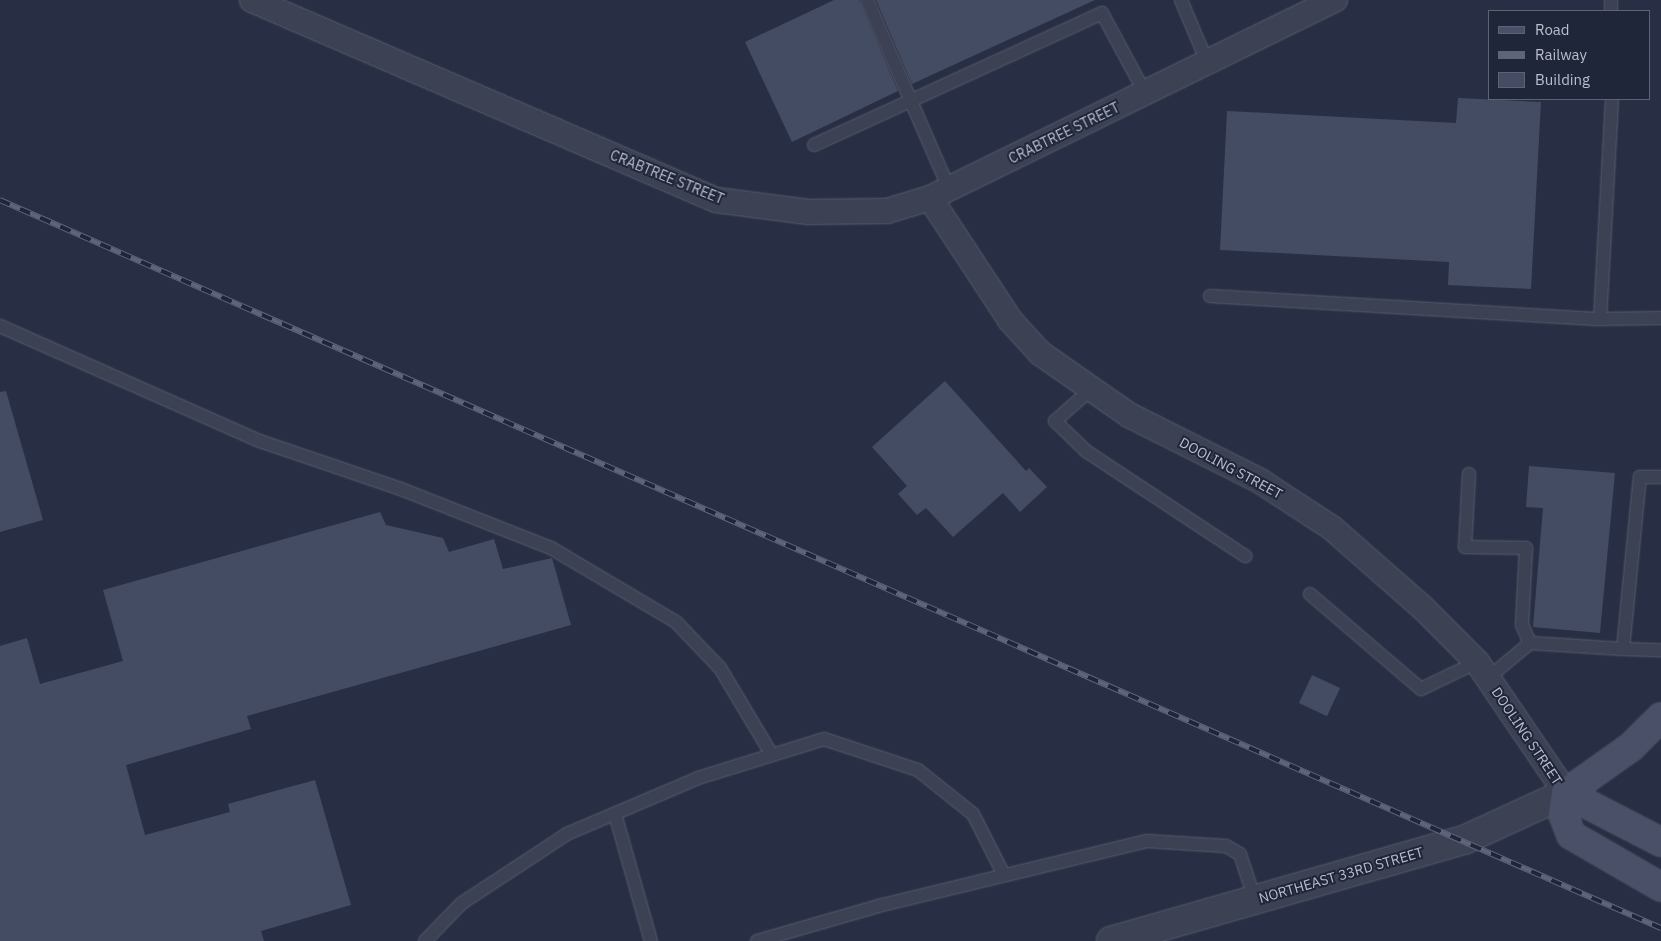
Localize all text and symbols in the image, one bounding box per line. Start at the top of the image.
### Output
legend [1488,10,1651,100]
text: Road [1535,20,1570,39]
text: Railway [1535,45,1587,64]
text: Building [1535,70,1590,89]
street label: CRABTREE STREET [1006,99,1122,167]
street label: CRABTREE STREET [608,146,726,208]
street label: DOOLING STREET [1177,434,1285,502]
street label: DOOLING STREET [1488,684,1566,788]
street label: NORTHEAST 33RD STREET [1257,843,1425,907]

